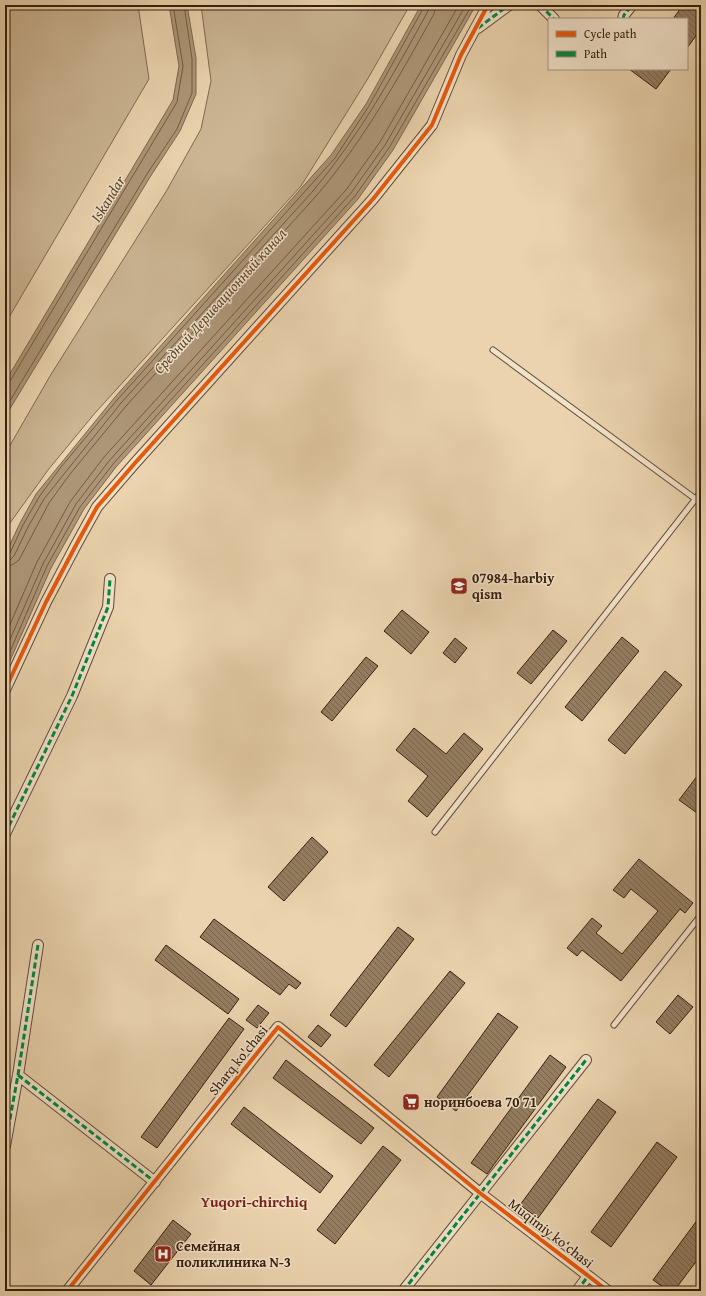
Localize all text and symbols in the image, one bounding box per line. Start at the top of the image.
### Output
legend [548,18,688,70]
text: Cycle path [584,25,637,42]
text: Path [584,45,607,62]
water label: Iskandar [85,171,130,226]
water label: Средний Деривационный канал [148,223,291,378]
place label: 07984-harbiy qism [472,568,555,604]
school or university icon: 07984-harbiy qism [449,576,469,596]
street label: Sharq ko'chasi [204,1021,273,1099]
supermarket icon: норинбоева 70 71 [401,1092,421,1112]
place label: норинбоева 70 71 [424,1092,537,1112]
district label: Yuqori-chirchiq [201,1191,308,1212]
street label: Muqimiy ko‘chasi [504,1193,598,1273]
place label: Семейная поликлиника N-3 [176,1236,291,1272]
hospital icon: Семейная поликлиника N-3 [153,1244,173,1264]

